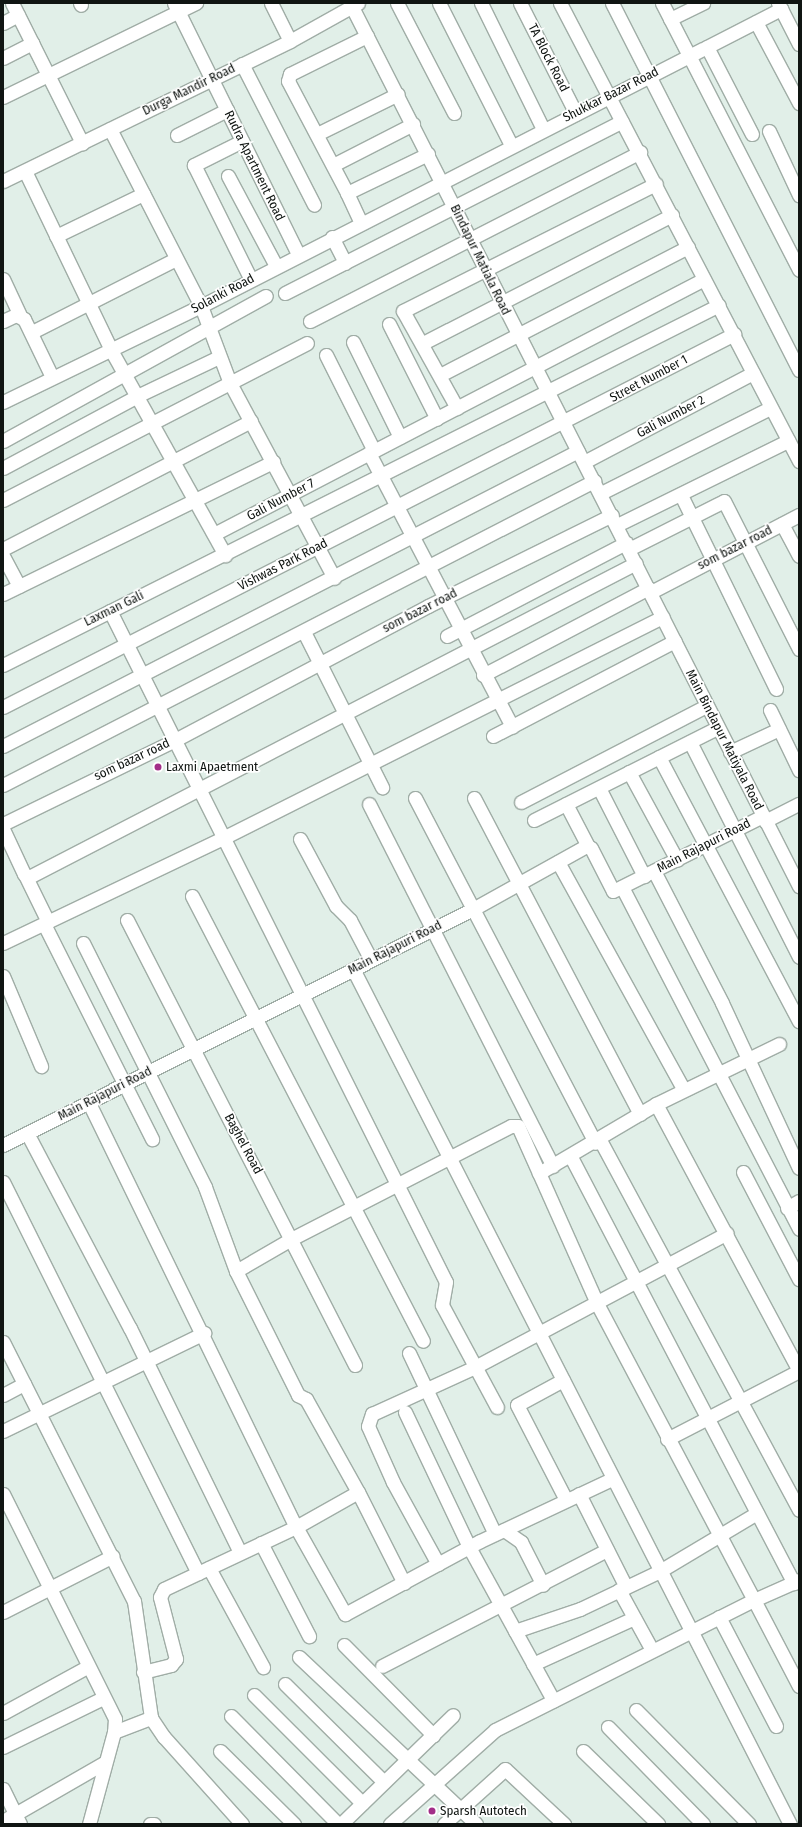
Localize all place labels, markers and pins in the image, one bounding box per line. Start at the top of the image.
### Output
place label: Laxmi Apaetment [166,759,258,775]
marker: Laxmi Apaetment [153,762,163,772]
place label: Sparsh Autotech [440,1803,527,1819]
marker: Sparsh Autotech [427,1806,437,1816]

